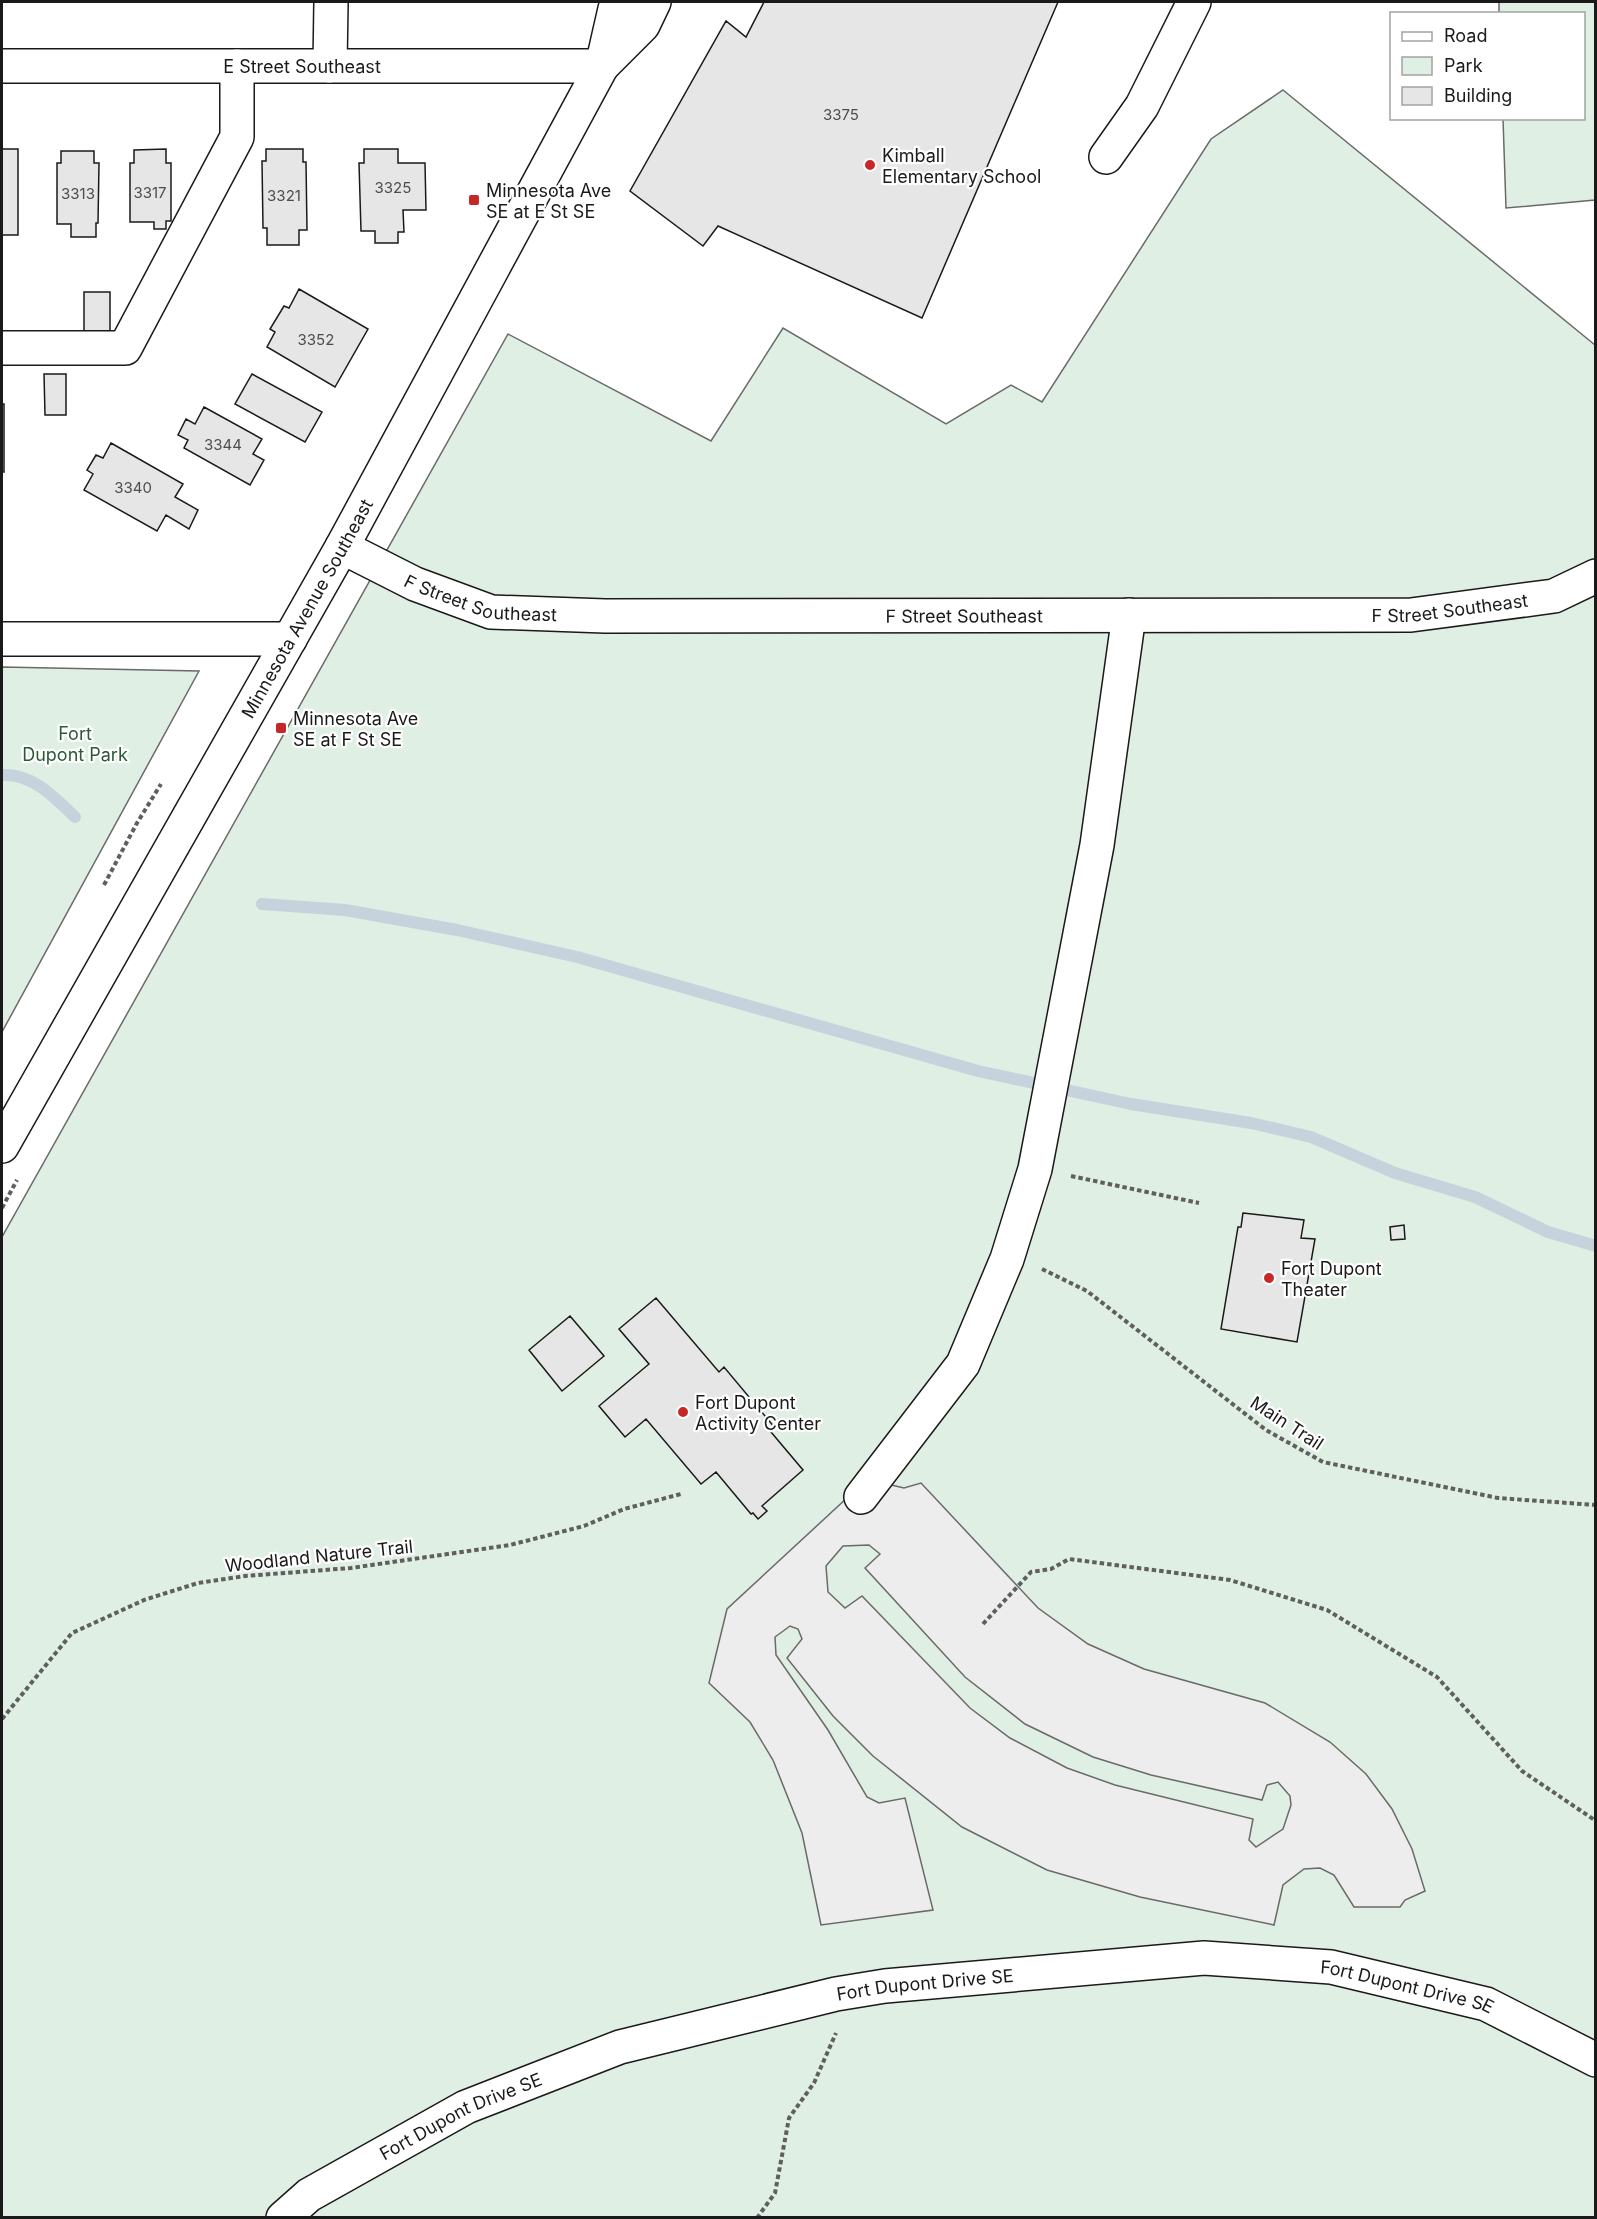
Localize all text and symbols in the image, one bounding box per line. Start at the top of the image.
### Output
legend [1390,12,1585,120]
text: Road [1444,25,1487,46]
text: Park [1444,55,1483,76]
street label: E Street Southeast [223,56,381,77]
text: Building [1444,85,1512,106]
house number: 3375 [823,105,859,124]
place label: Kimball Elementary School [882,145,1041,187]
marker: Kimball Elementary School [863,158,877,172]
house number: 3325 [375,178,411,197]
place label: Minnesota Ave SE at E St SE [486,180,611,222]
house number: 3317 [133,183,167,202]
house number: 3313 [61,184,95,203]
house number: 3321 [267,186,301,205]
marker: Minnesota Ave SE at E St SE [467,193,481,207]
house number: 3352 [298,330,334,349]
house number: 3344 [204,435,242,454]
house number: 3340 [114,478,152,497]
street label: Minnesota Avenue Southeast [237,495,377,722]
street label: F Street Southeast [401,570,557,625]
street label: F Street Southeast [1371,589,1529,626]
street label: F Street Southeast [885,605,1043,626]
place label: Minnesota Ave SE at F St SE [293,708,418,750]
marker: Minnesota Ave SE at F St SE [274,721,288,735]
park label: Fort Dupont Park [22,723,128,765]
place label: Fort Dupont Theater [1281,1258,1382,1300]
marker: Fort Dupont Theater [1262,1271,1276,1285]
place label: Fort Dupont Activity Center [695,1392,821,1434]
street label: Main Trail [1247,1392,1327,1454]
marker: Fort Dupont Activity Center [676,1405,690,1419]
street label: Woodland Nature Trail [224,1536,414,1576]
street label: Fort Dupont Drive SE [1320,1956,1498,2017]
street label: Fort Dupont Drive SE [835,1964,1014,2004]
street label: Fort Dupont Drive SE [376,2068,545,2164]

